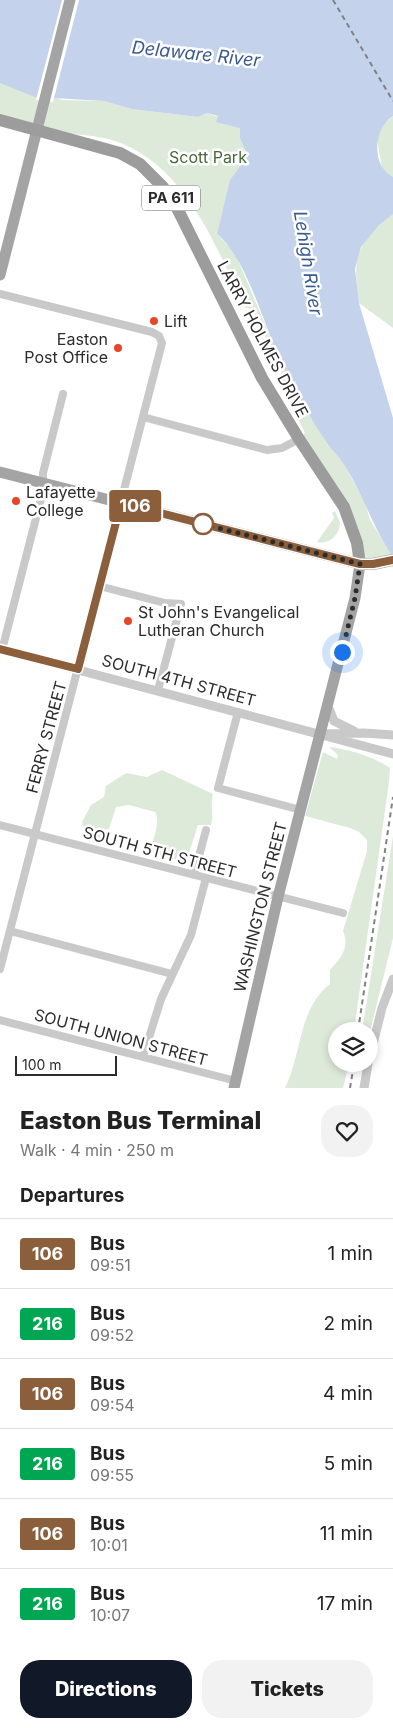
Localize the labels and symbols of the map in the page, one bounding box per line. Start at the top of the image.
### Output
water label: Delaware River [131,36,262,71]
park label: Scott Park [169,147,247,167]
road number: PA 611 [142,186,200,210]
water label: Lehigh River [290,209,327,318]
street label: LARRY HOLMES DRIVE [213,257,313,421]
place label: Lift [164,311,188,331]
marker: Lift [148,315,160,327]
place label: Easton Post Office [24,329,108,367]
marker: Easton Post Office [112,342,124,354]
place label: Lafayette College [26,482,96,520]
line badge: 106 [106,490,164,522]
marker: Lafayette College [10,495,22,507]
unlabelled marker [192,513,214,535]
place label: St John's Evangelical Lutheran Church [138,602,299,640]
marker: St John's Evangelical Lutheran Church [122,615,134,627]
your location [330,640,355,665]
street label: SOUTH 4TH STREET [100,650,258,710]
street label: FERRY STREET [21,679,71,795]
street label: WASHINGTON STREET [229,820,291,994]
street label: SOUTH 5TH STREET [81,822,239,882]
street label: SOUTH UNION STREET [32,1004,210,1070]
scale bar [15,1053,118,1076]

